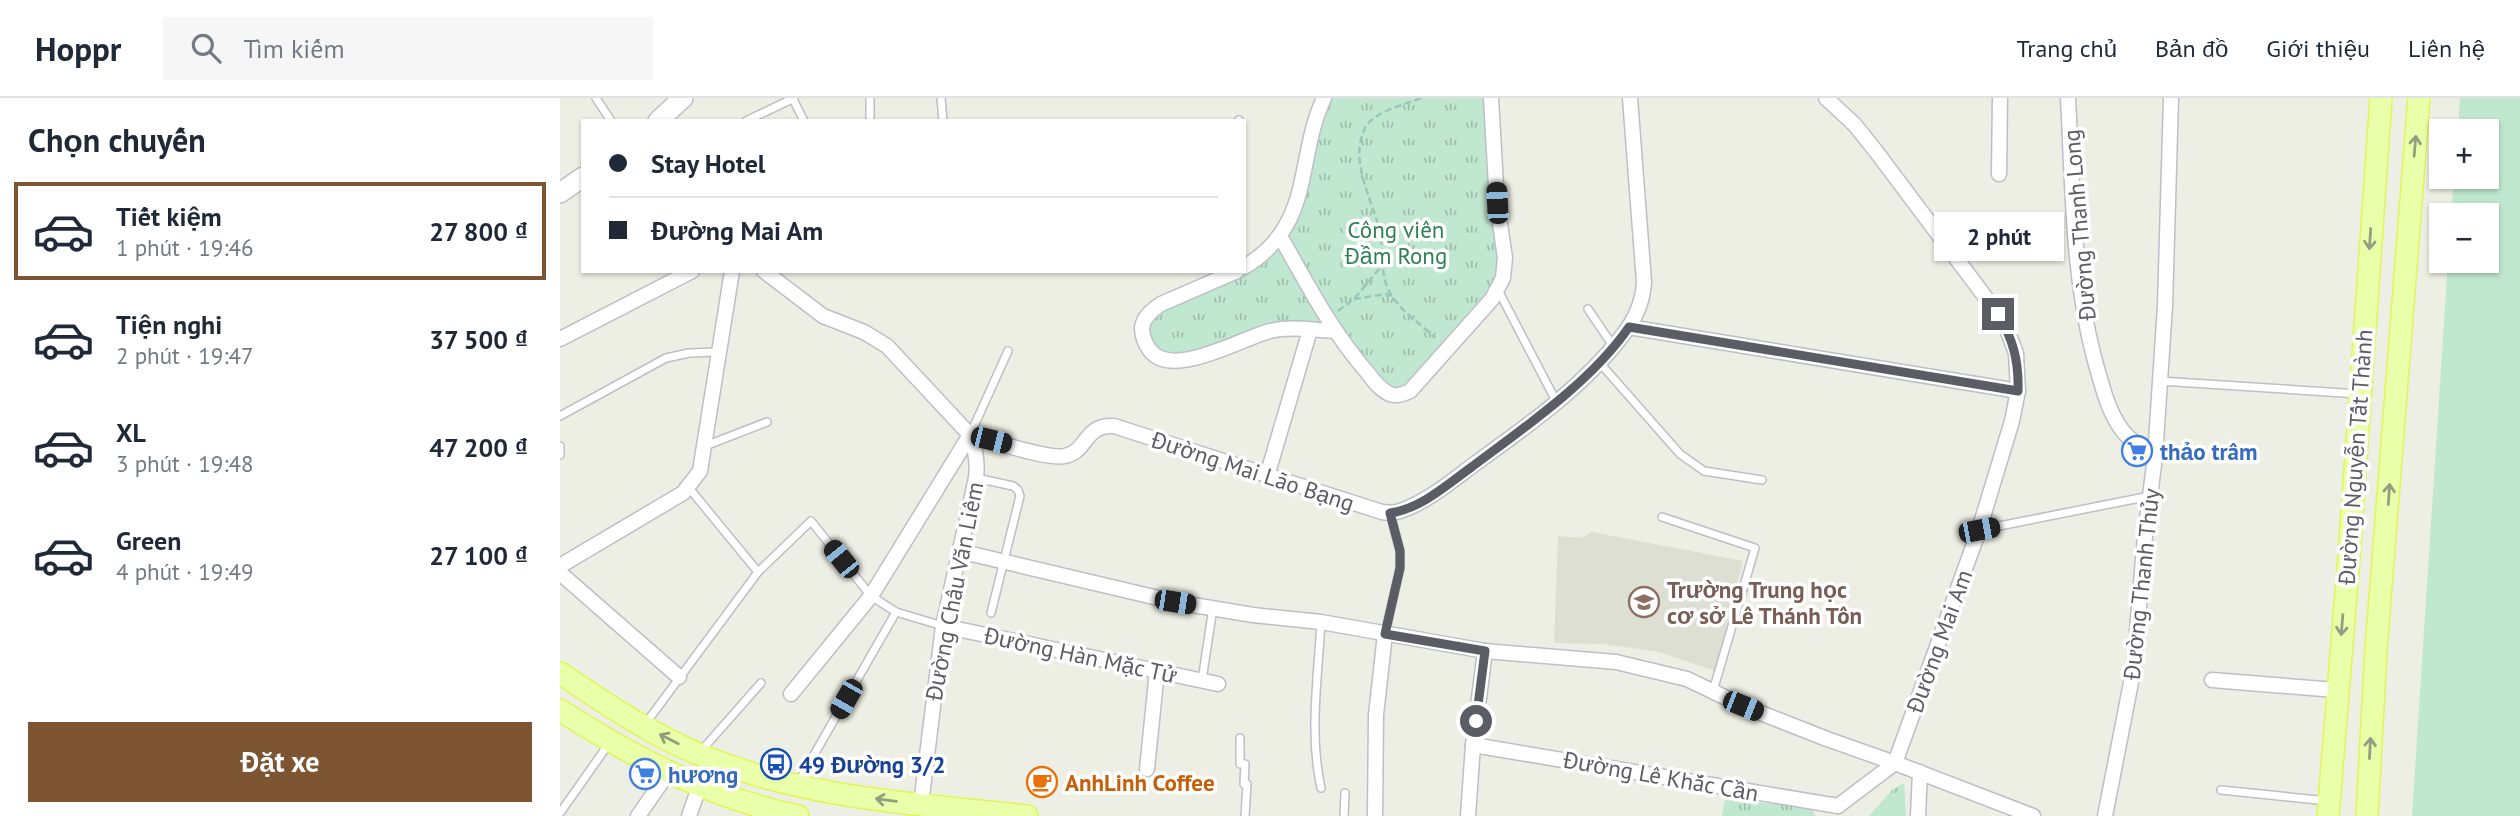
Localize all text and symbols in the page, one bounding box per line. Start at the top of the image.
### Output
search box [163,17,653,80]
text: Hoppr [35,27,121,70]
icon: search [187,29,225,67]
text: Tìm kiếm [243,32,345,65]
text: Trang chủ [2016,33,2117,64]
text: Bản đồ [2155,33,2228,64]
text: Giới thiệu [2266,33,2370,64]
text: Liên hệ [2408,33,2485,64]
text: Chọn chuyến [28,119,206,161]
map controls [2429,119,2499,273]
button: + [2429,119,2499,189]
street label: Đường Thanh Long [2056,128,2102,323]
one-way arrow [2409,134,2422,157]
text: Stay Hotel [651,147,766,180]
car [1486,181,1509,225]
icon: car [32,200,95,263]
text: Tiết kiệm [116,200,222,233]
button: − [2429,203,2499,273]
callout: 2 phút [1933,212,2063,262]
text: Đường Mai Am [651,214,823,247]
text: 27 800 ₫ [429,215,528,248]
park label: Công viên Đầm Rong [1344,215,1447,270]
text: 2 phút [1967,222,2031,251]
one-way arrow [2363,228,2376,250]
text: 1 phút · 19:46 [116,233,254,262]
route end [1982,298,2014,330]
icon: car [32,308,95,371]
text: Tiện nghi [116,308,222,341]
text: 37 500 ₫ [429,323,528,356]
street label: Đường Nguyễn Tất Thành [2332,328,2378,587]
text: 2 phút · 19:47 [116,341,254,370]
icon: car [32,416,95,479]
text: XL [116,416,146,449]
street label: Đường Mai Lão Bạng [1147,424,1358,517]
car [969,425,1014,455]
text: 47 200 ₫ [429,431,528,464]
supermarket icon: thảo trâm [2120,434,2154,468]
place label: thảo trâm [2160,437,2258,466]
text: 3 phút · 19:48 [116,449,254,478]
street label: Đường Châu Văn Liêm [918,479,989,704]
one-way arrow [2383,484,2396,506]
street label: Đường Thanh Thủy [2116,487,2165,682]
car [1957,516,2002,544]
icon: car [32,524,95,587]
text: Green [116,524,181,557]
car [820,536,863,582]
text: 27 100 ₫ [429,539,528,572]
text: 4 phút · 19:49 [116,557,254,586]
street label: Đường Mai Am [1899,566,1978,717]
place label: Trường Trung học cơ sở Lê Thánh Tôn [1667,575,1862,630]
school or university icon: Trường Trung học cơ sở Lê Thánh Tôn [1627,585,1661,619]
car [1153,588,1198,616]
one-way arrow [2335,613,2348,636]
street label: Đường Hàn Mặc Tử [981,620,1180,690]
car [827,676,866,722]
car [1720,688,1767,724]
route start [1460,705,1492,737]
button: Đặt xe [28,722,532,802]
one-way arrow [659,732,680,746]
one-way arrow [2364,737,2377,760]
street label: Đường Lê Khắc Cần [1560,744,1761,807]
bus stop icon: 49 Đường 3/2 [759,747,793,781]
place label: 49 Đường 3/2 [799,750,945,779]
supermarket icon: hương [628,757,662,791]
place label: hương [668,760,738,789]
cafe icon: AnhLinh Coffee [1025,765,1059,799]
place label: AnhLinh Coffee [1065,768,1215,797]
one-way arrow [876,794,898,807]

